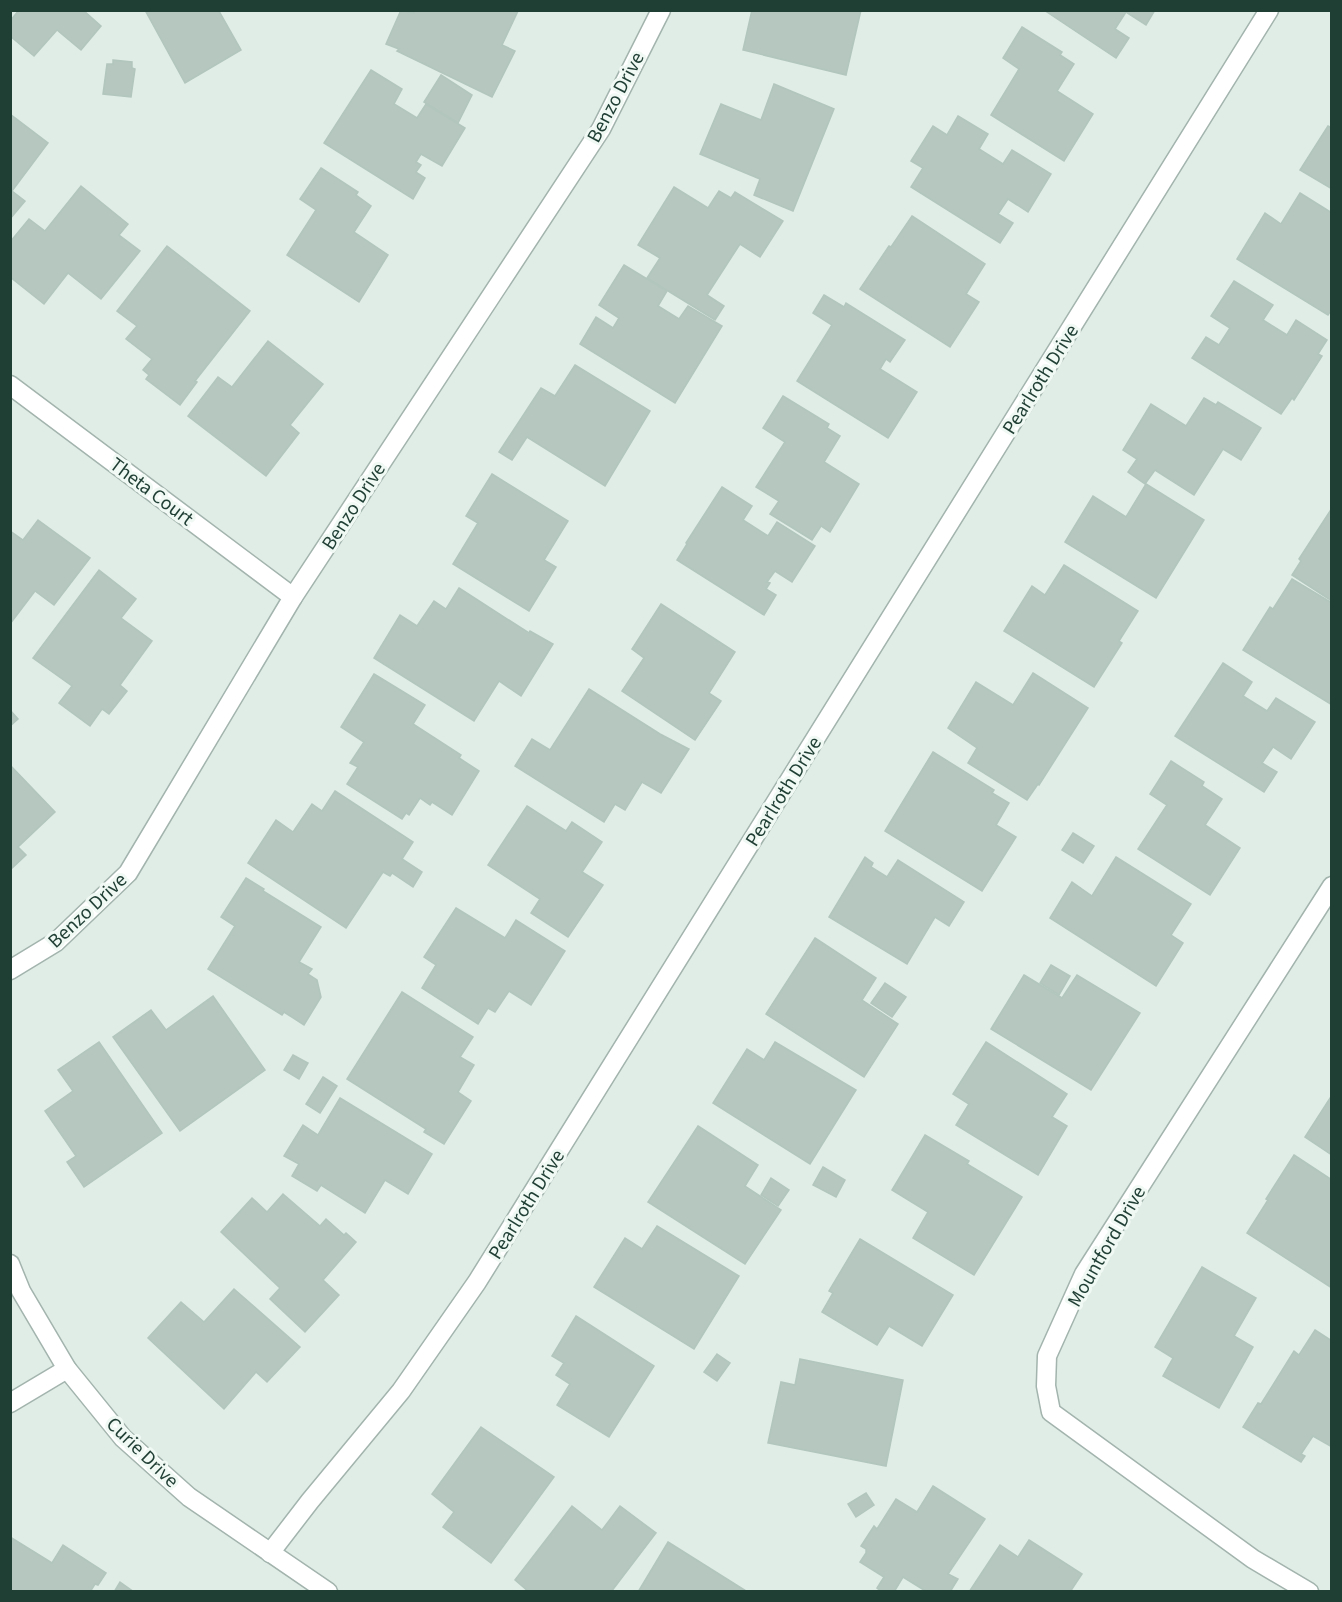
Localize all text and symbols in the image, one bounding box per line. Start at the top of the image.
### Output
street label: Benzo Drive [580,47,652,148]
street label: Pearlroth Drive [996,319,1086,440]
street label: Theta Court [104,451,199,533]
street label: Benzo Drive [315,457,393,556]
street label: Pearlroth Drive [739,731,829,852]
street label: Benzo Drive [42,867,134,955]
street label: Pearlroth Drive [482,1144,572,1265]
street label: Mountford Drive [1061,1181,1153,1312]
street label: Curie Drive [100,1411,185,1495]

